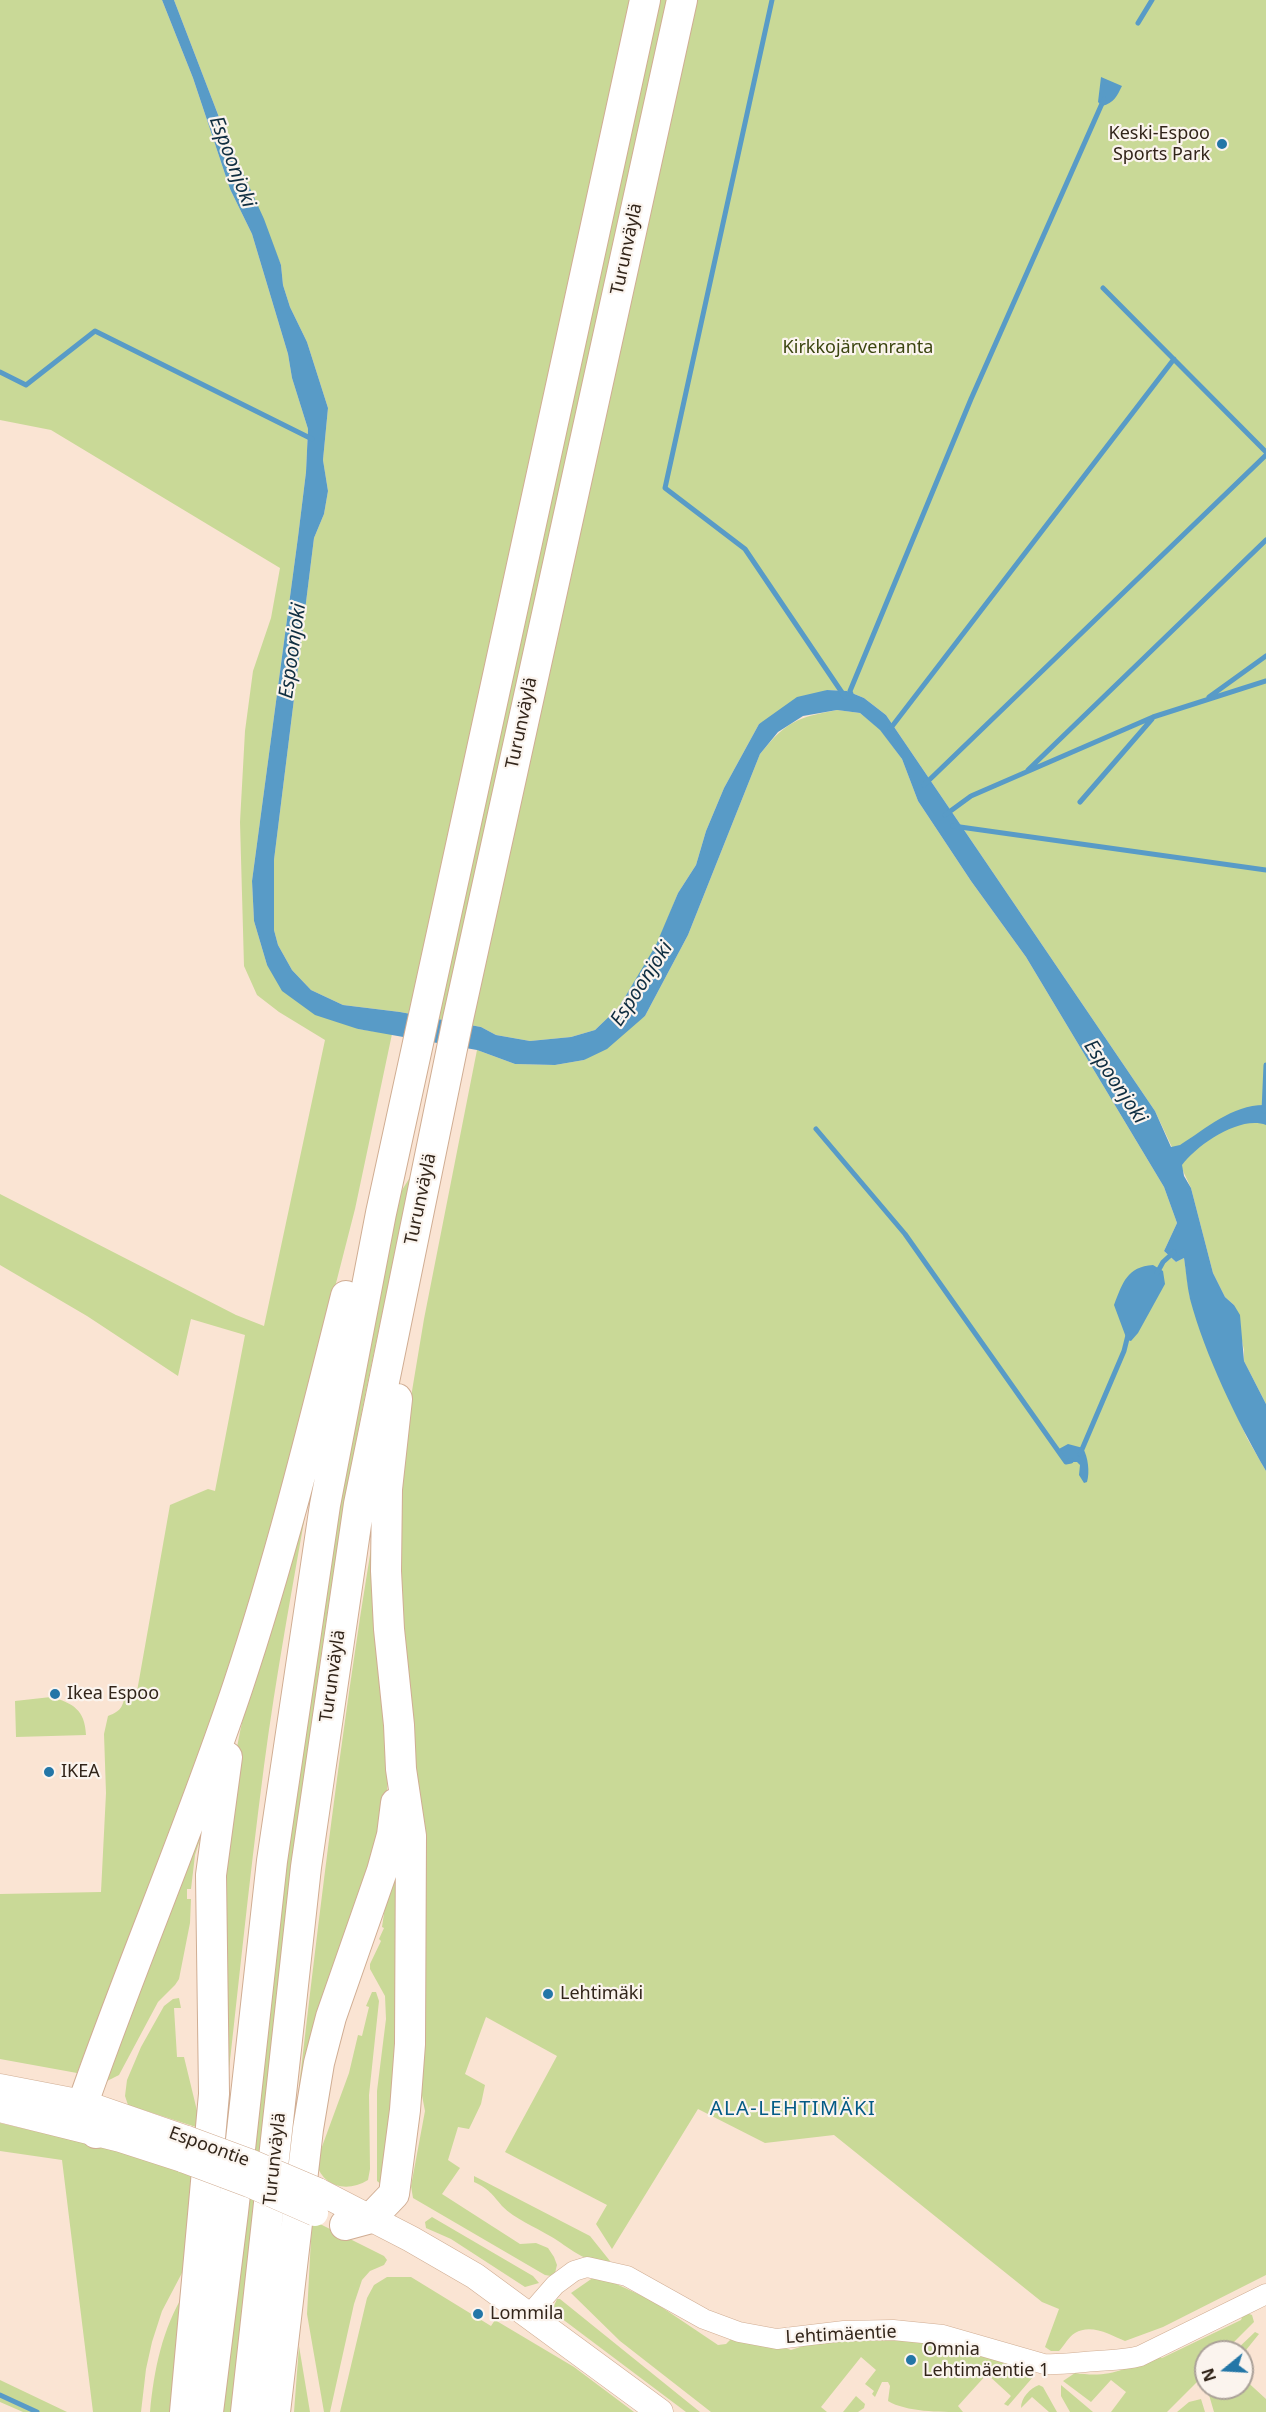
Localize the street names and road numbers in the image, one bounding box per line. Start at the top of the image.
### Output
street label: Turunväylä [607,201,647,297]
street label: Turunväylä [502,675,542,771]
street label: Turunväylä [401,1151,441,1247]
street label: Turunväylä [316,1628,350,1724]
street label: Turunväylä [259,2112,291,2206]
street label: Espoontie [166,2123,252,2171]
street label: Lehtimäentie [785,2321,897,2349]

